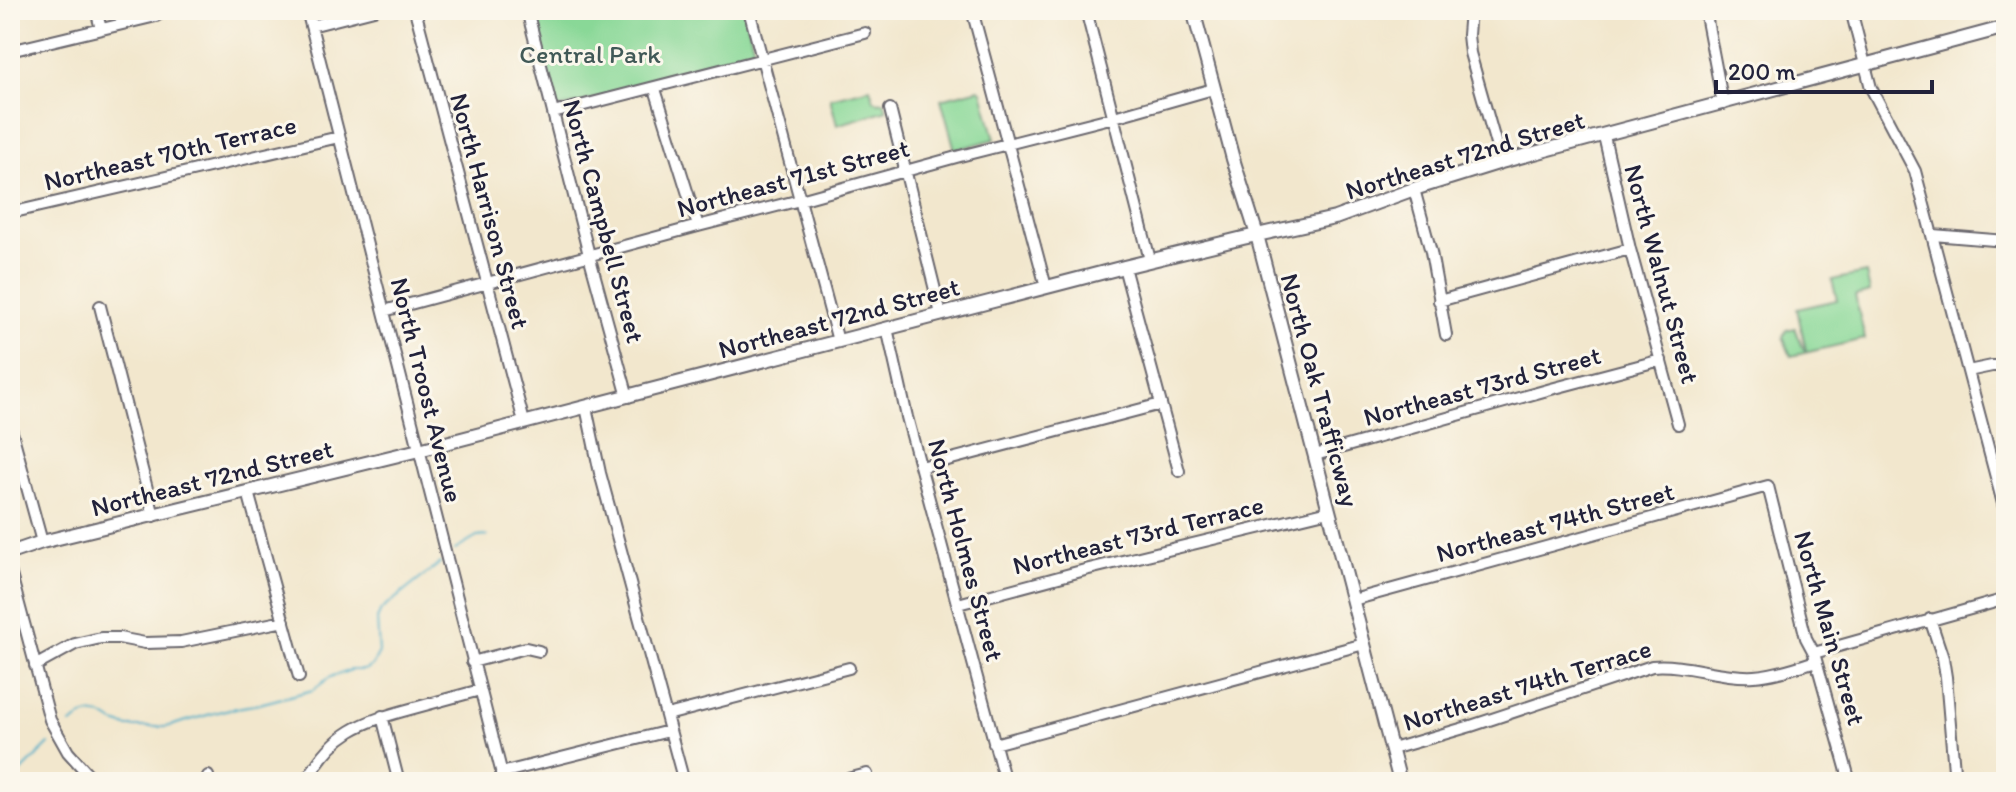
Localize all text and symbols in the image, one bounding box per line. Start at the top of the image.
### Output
park label: Central Park [519,38,661,70]
scale bar [1716,44,1932,94]
text: 200 m [1728,57,1796,86]
street label: North Harrison Street [443,90,537,333]
street label: North Campbell Street [556,96,652,346]
street label: Northeast 72nd Street [1342,103,1589,207]
street label: Northeast 70th Terrace [41,108,299,198]
street label: Northeast 71st Street [673,132,913,224]
street label: North Walnut Street [1617,161,1707,387]
street label: Northeast 72nd Street [715,270,963,366]
street label: North Oak Trafficway [1273,270,1367,510]
street label: North Troost Avenue [384,274,470,506]
street label: Northeast 73rd Street [1360,339,1604,433]
street label: Northeast 72nd Street [88,432,337,524]
street label: North Holmes Street [921,435,1011,665]
street label: Northeast 74th Street [1433,475,1678,569]
street label: Northeast 73rd Terrace [1009,488,1267,582]
street label: North Main Street [1787,527,1873,729]
street label: Northeast 74th Terrace [1399,632,1655,738]

